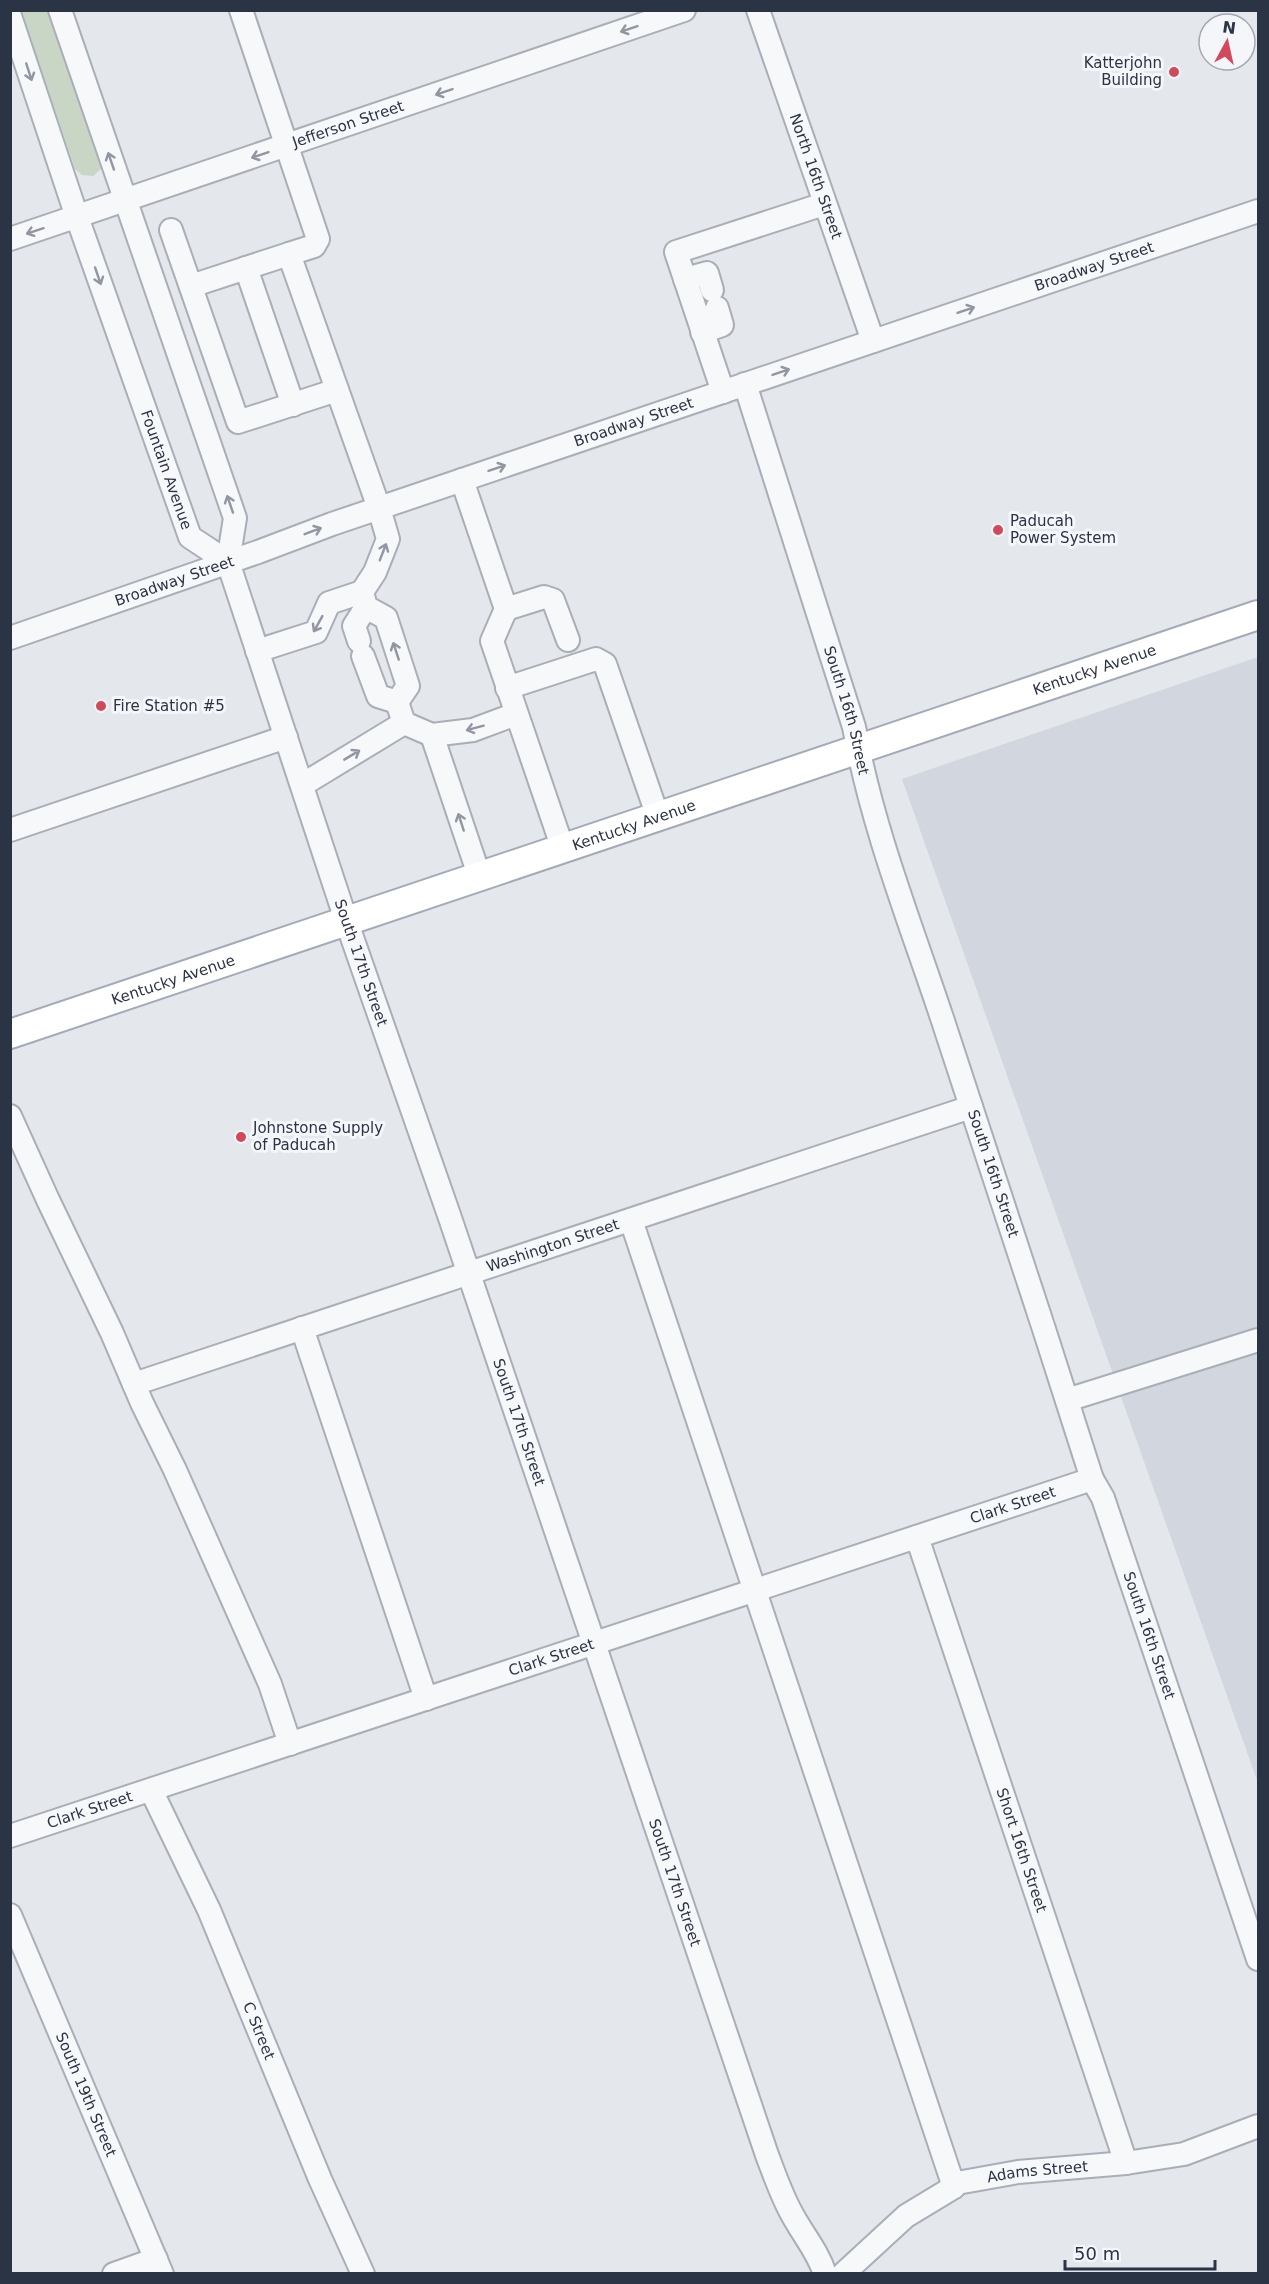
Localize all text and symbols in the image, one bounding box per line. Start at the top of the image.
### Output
north arrow [1197,12,1257,72]
text: N [1221,17,1237,38]
one-way arrow [620,25,639,36]
place label: Katterjohn Building [1084,54,1162,89]
one-way arrow [24,62,35,81]
marker: Katterjohn Building [1167,65,1181,79]
one-way arrow [436,88,454,99]
street label: Jefferson Street [289,97,406,152]
street label: North 16th Street [786,111,846,242]
one-way arrow [251,150,270,161]
one-way arrow [105,152,116,171]
one-way arrow [26,226,45,237]
street label: Broadway Street [1032,238,1156,295]
one-way arrow [94,266,105,285]
one-way arrow [956,303,975,314]
one-way arrow [771,366,790,377]
street label: Broadway Street [572,393,696,451]
street label: Fountain Avenue [137,408,196,532]
one-way arrow [487,462,506,473]
one-way arrow [223,496,234,514]
place label: Paducah Power System [1010,512,1116,547]
marker: Paducah Power System [991,523,1005,537]
one-way arrow [303,525,321,536]
one-way arrow [378,543,389,561]
street label: Broadway Street [112,552,236,610]
one-way arrow [312,615,324,633]
street label: Kentucky Avenue [1030,641,1159,699]
one-way arrow [390,642,401,661]
street label: South 16th Street [820,644,873,777]
place label: Fire Station #5 [113,697,225,715]
marker: Fire Station #5 [94,699,108,713]
one-way arrow [466,723,485,734]
one-way arrow [343,748,360,760]
street label: Kentucky Avenue [570,796,698,855]
one-way arrow [455,813,466,832]
street label: South 17th Street [331,897,391,1029]
street label: Kentucky Avenue [109,951,237,1009]
street label: South 16th Street [964,1107,1023,1240]
place label: Johnstone Supply of Paducah [252,1119,383,1154]
marker: Johnstone Supply of Paducah [234,1130,248,1144]
street label: Washington Street [484,1215,621,1276]
street label: South 17th Street [489,1356,549,1488]
street label: Clark Street [968,1483,1058,1528]
street label: South 16th Street [1119,1569,1179,1702]
street label: Clark Street [506,1635,597,1680]
street label: Short 16th Street [992,1786,1051,1915]
street label: Clark Street [45,1787,135,1832]
street label: South 17th Street [645,1817,705,1949]
street label: C Street [239,1999,279,2063]
street label: South 19th Street [52,2030,120,2160]
street label: Adams Street [985,2157,1089,2186]
scale bar [1065,2233,1215,2271]
text: 50 m [1074,2243,1120,2264]

